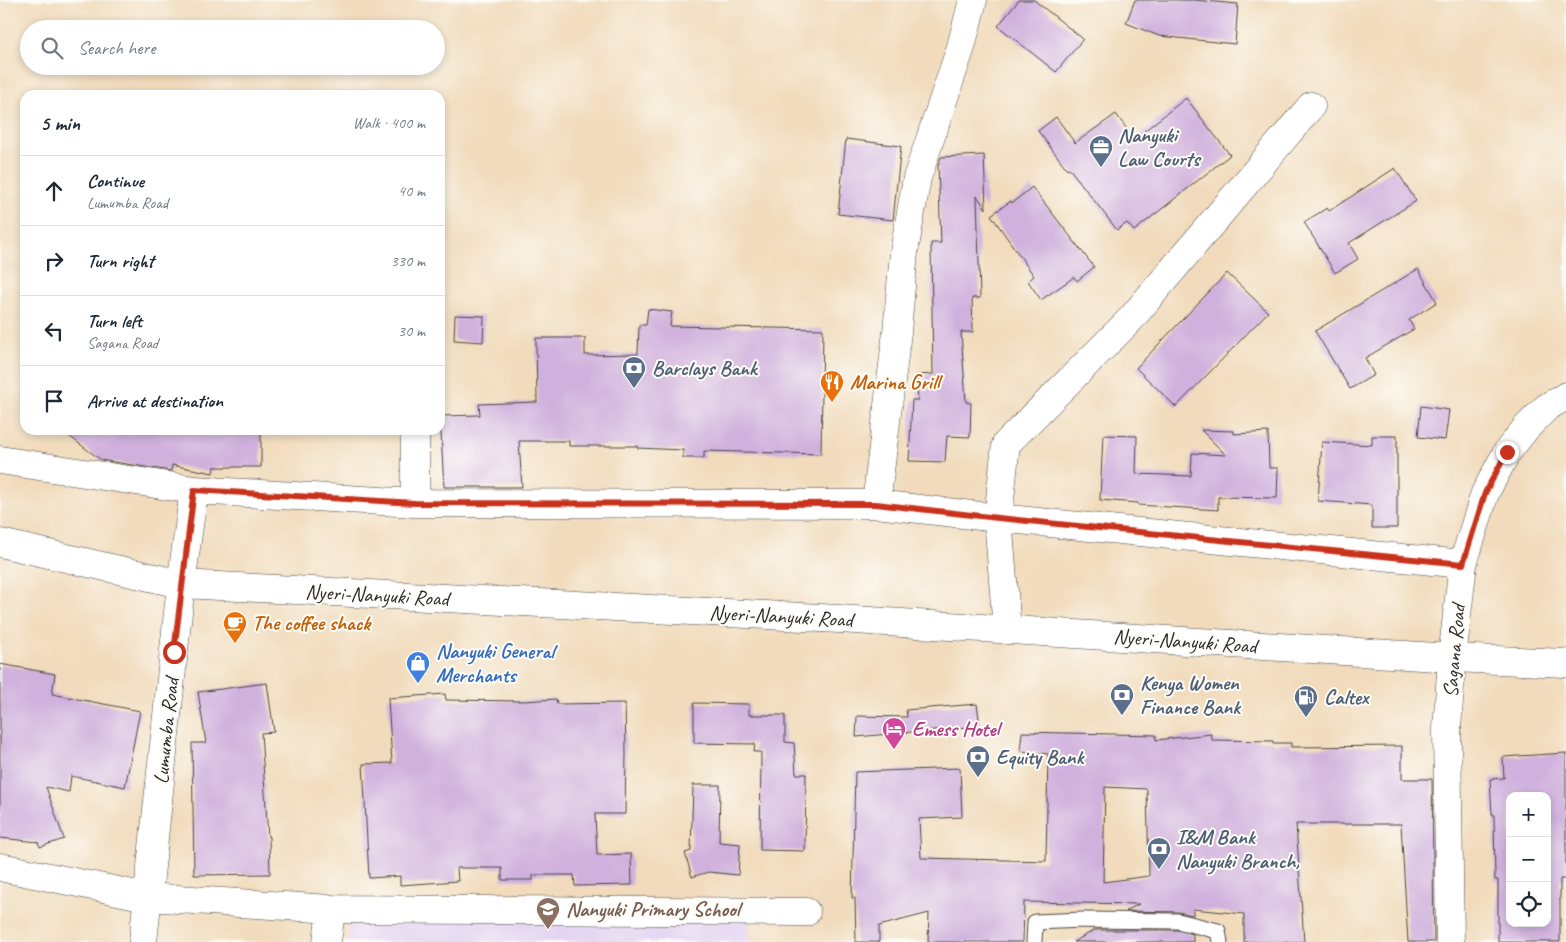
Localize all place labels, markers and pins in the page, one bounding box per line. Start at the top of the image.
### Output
place label: Nanyuki Law Courts [1118,122,1202,172]
office icon: Nanyuki Law Courts [1088,134,1114,168]
bank icon: Barclays Bank [621,355,647,389]
place label: Barclays Bank [652,355,759,381]
restaurant icon: Marina Grill [819,369,845,403]
place label: Marina Grill [850,369,944,395]
cafe icon: The coffee shack [222,610,248,644]
place label: The coffee shack [252,610,372,636]
place label: Nanyuki General Merchants [436,638,558,688]
shop icon: Nanyuki General Merchants [405,650,431,684]
place label: Kenya Women Finance Bank [1140,670,1242,720]
bank icon: Kenya Women Finance Bank [1109,682,1135,716]
fuel station icon: Caltex [1293,684,1319,718]
place label: Caltex [1324,684,1370,710]
hotel icon: Emess Hotel [881,716,907,750]
place label: Emess Hotel [912,716,1004,742]
bank icon: Equity Bank [965,744,991,778]
place label: Equity Bank [996,744,1085,770]
place label: I&M Bank Nanyuki Branch, [1176,824,1300,875]
bank icon: I&M Bank Nanyuki Branch, [1146,836,1172,870]
school or university icon: Nanyuki Primary School [535,896,561,930]
place label: Nanyuki Primary School [566,896,744,923]

